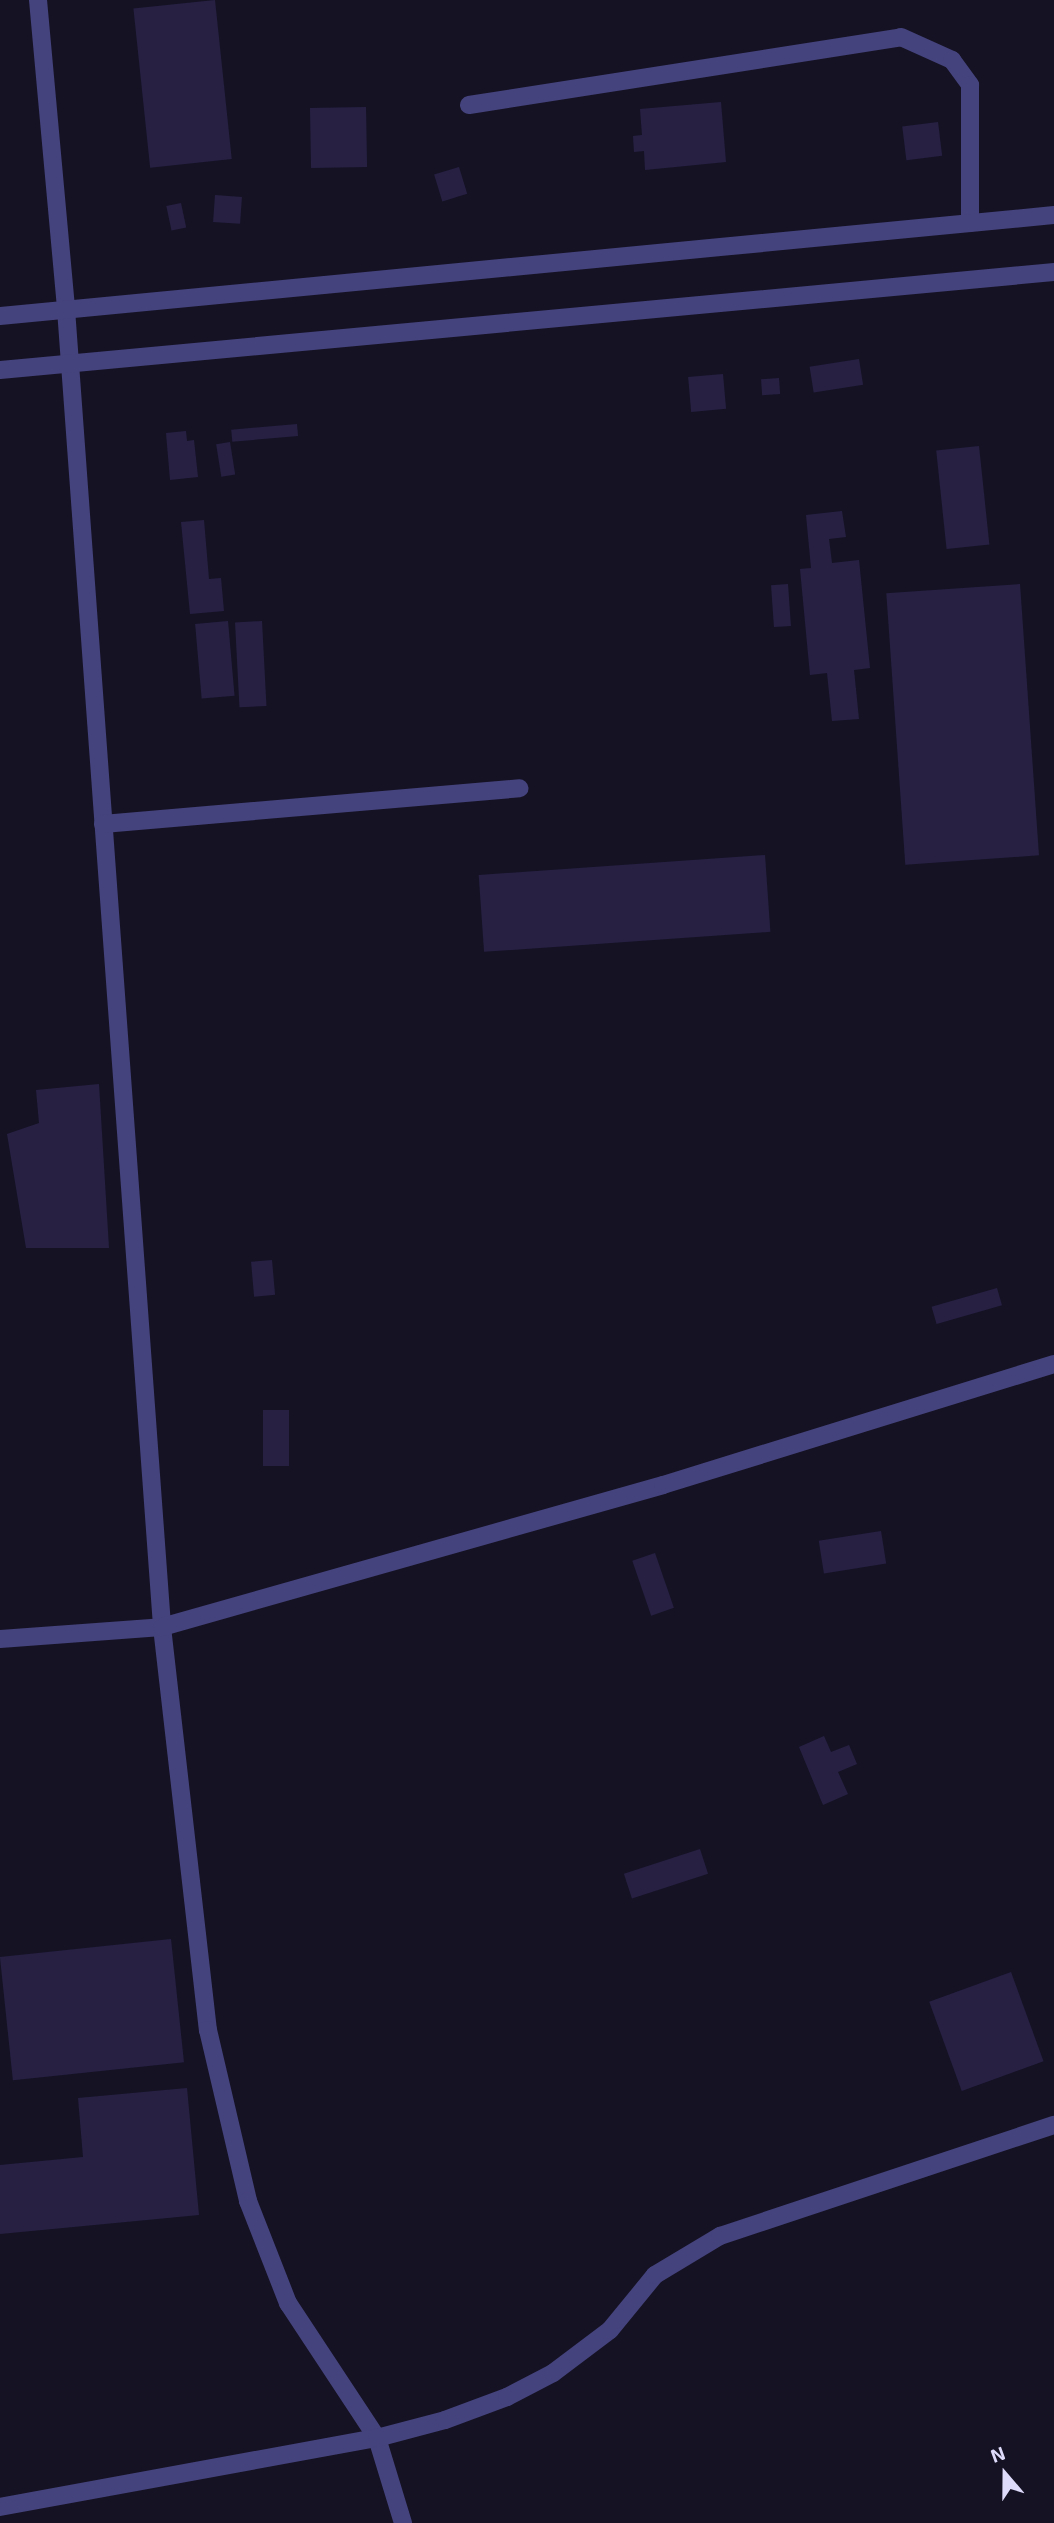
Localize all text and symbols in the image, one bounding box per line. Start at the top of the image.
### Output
north arrow [970,2439,1040,2509]
text: N [987,2441,1008,2467]

